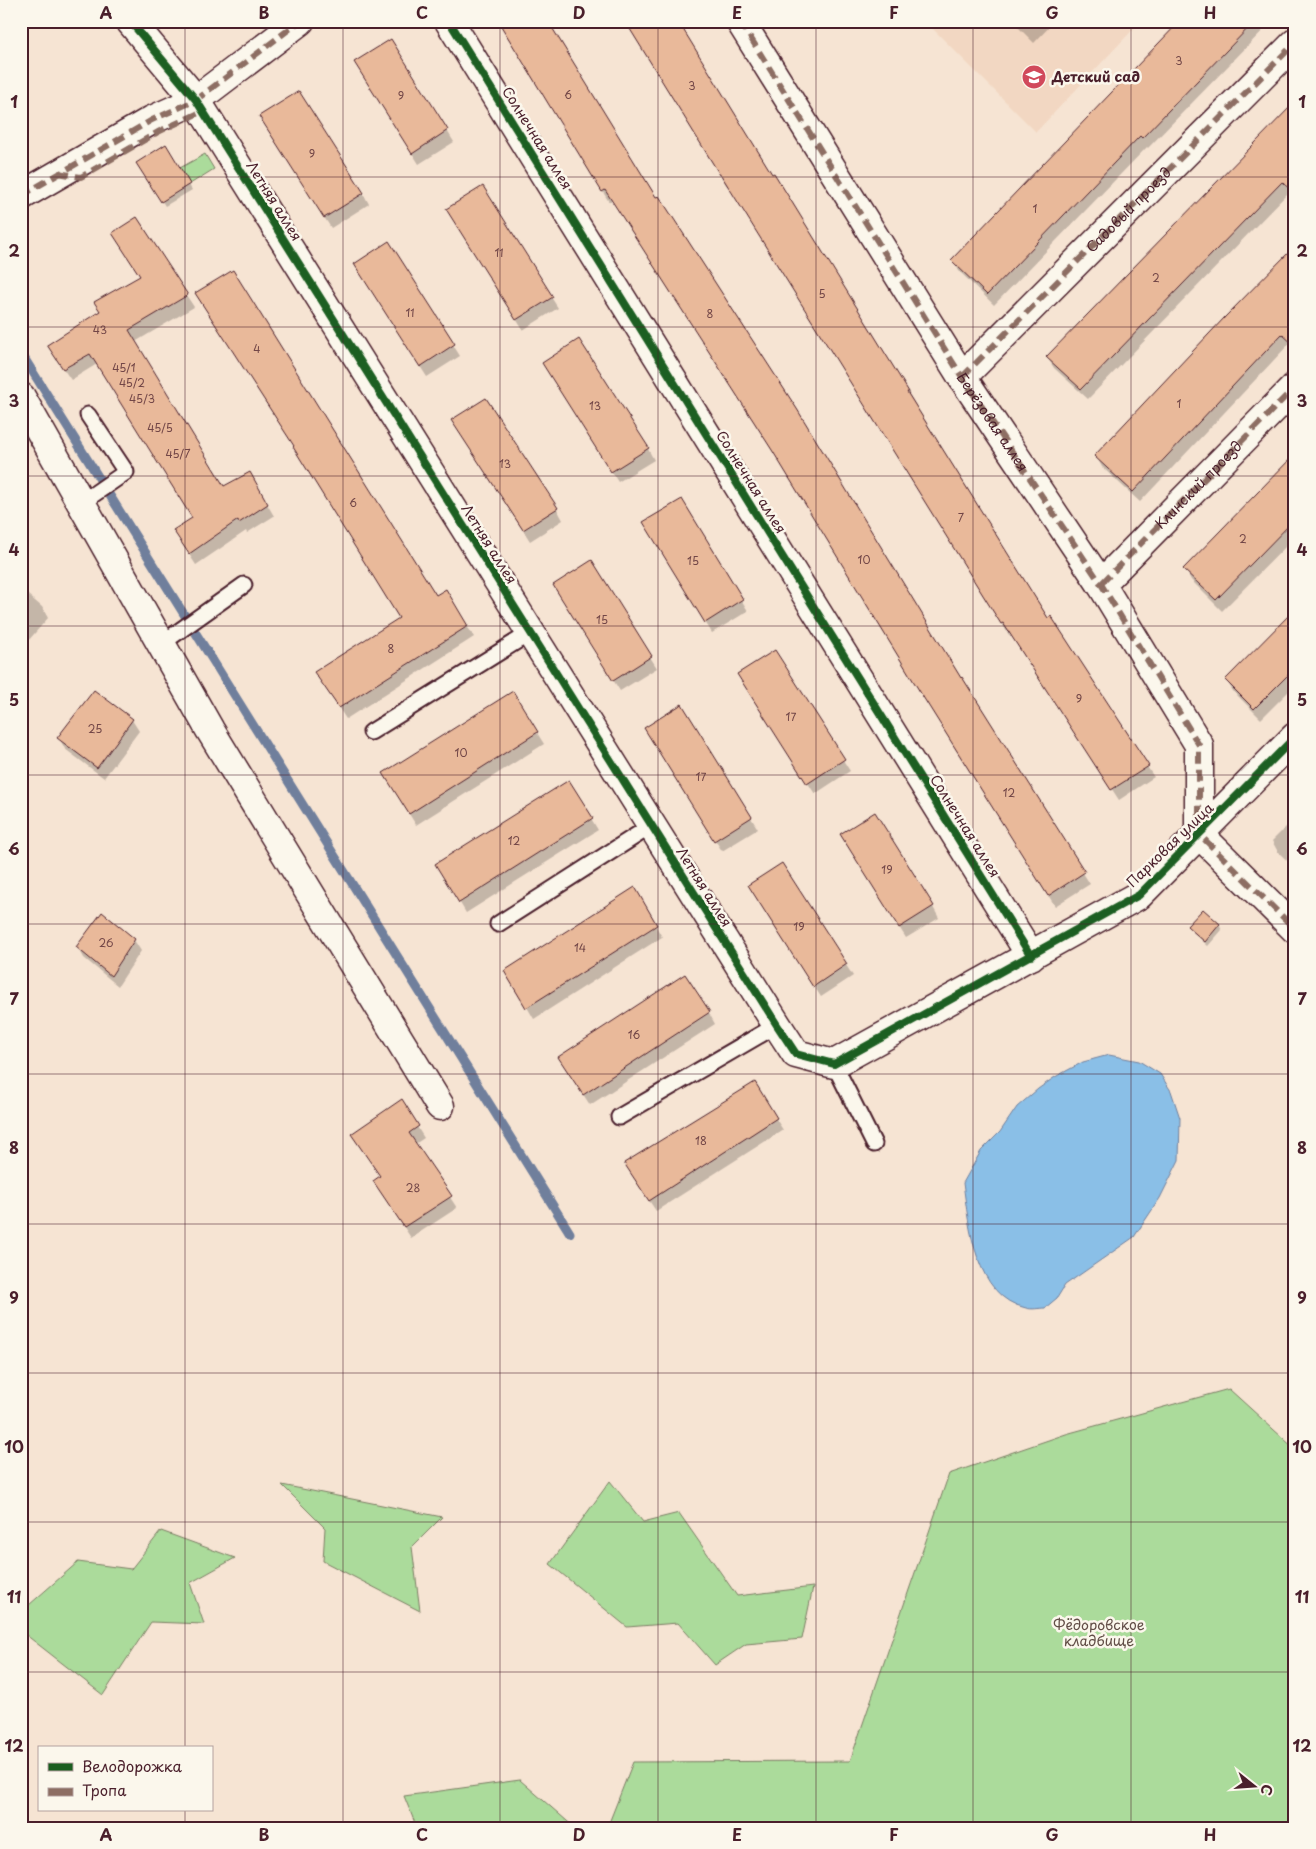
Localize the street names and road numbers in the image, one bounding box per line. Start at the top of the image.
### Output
street label: Солнечная аллея [497,82,578,193]
street label: Летняя аллея [241,157,307,245]
street label: Садовый проезд [1081,162,1176,257]
street label: Берёзовая аллея [952,368,1034,476]
street label: Солнечная аллея [711,426,792,537]
street label: Клинский проезд [1150,436,1247,534]
street label: Летняя аллея [456,500,522,588]
street label: Солнечная аллея [925,770,1006,881]
street label: Парковая улица [1121,797,1218,892]
street label: Летняя аллея [671,843,737,931]

